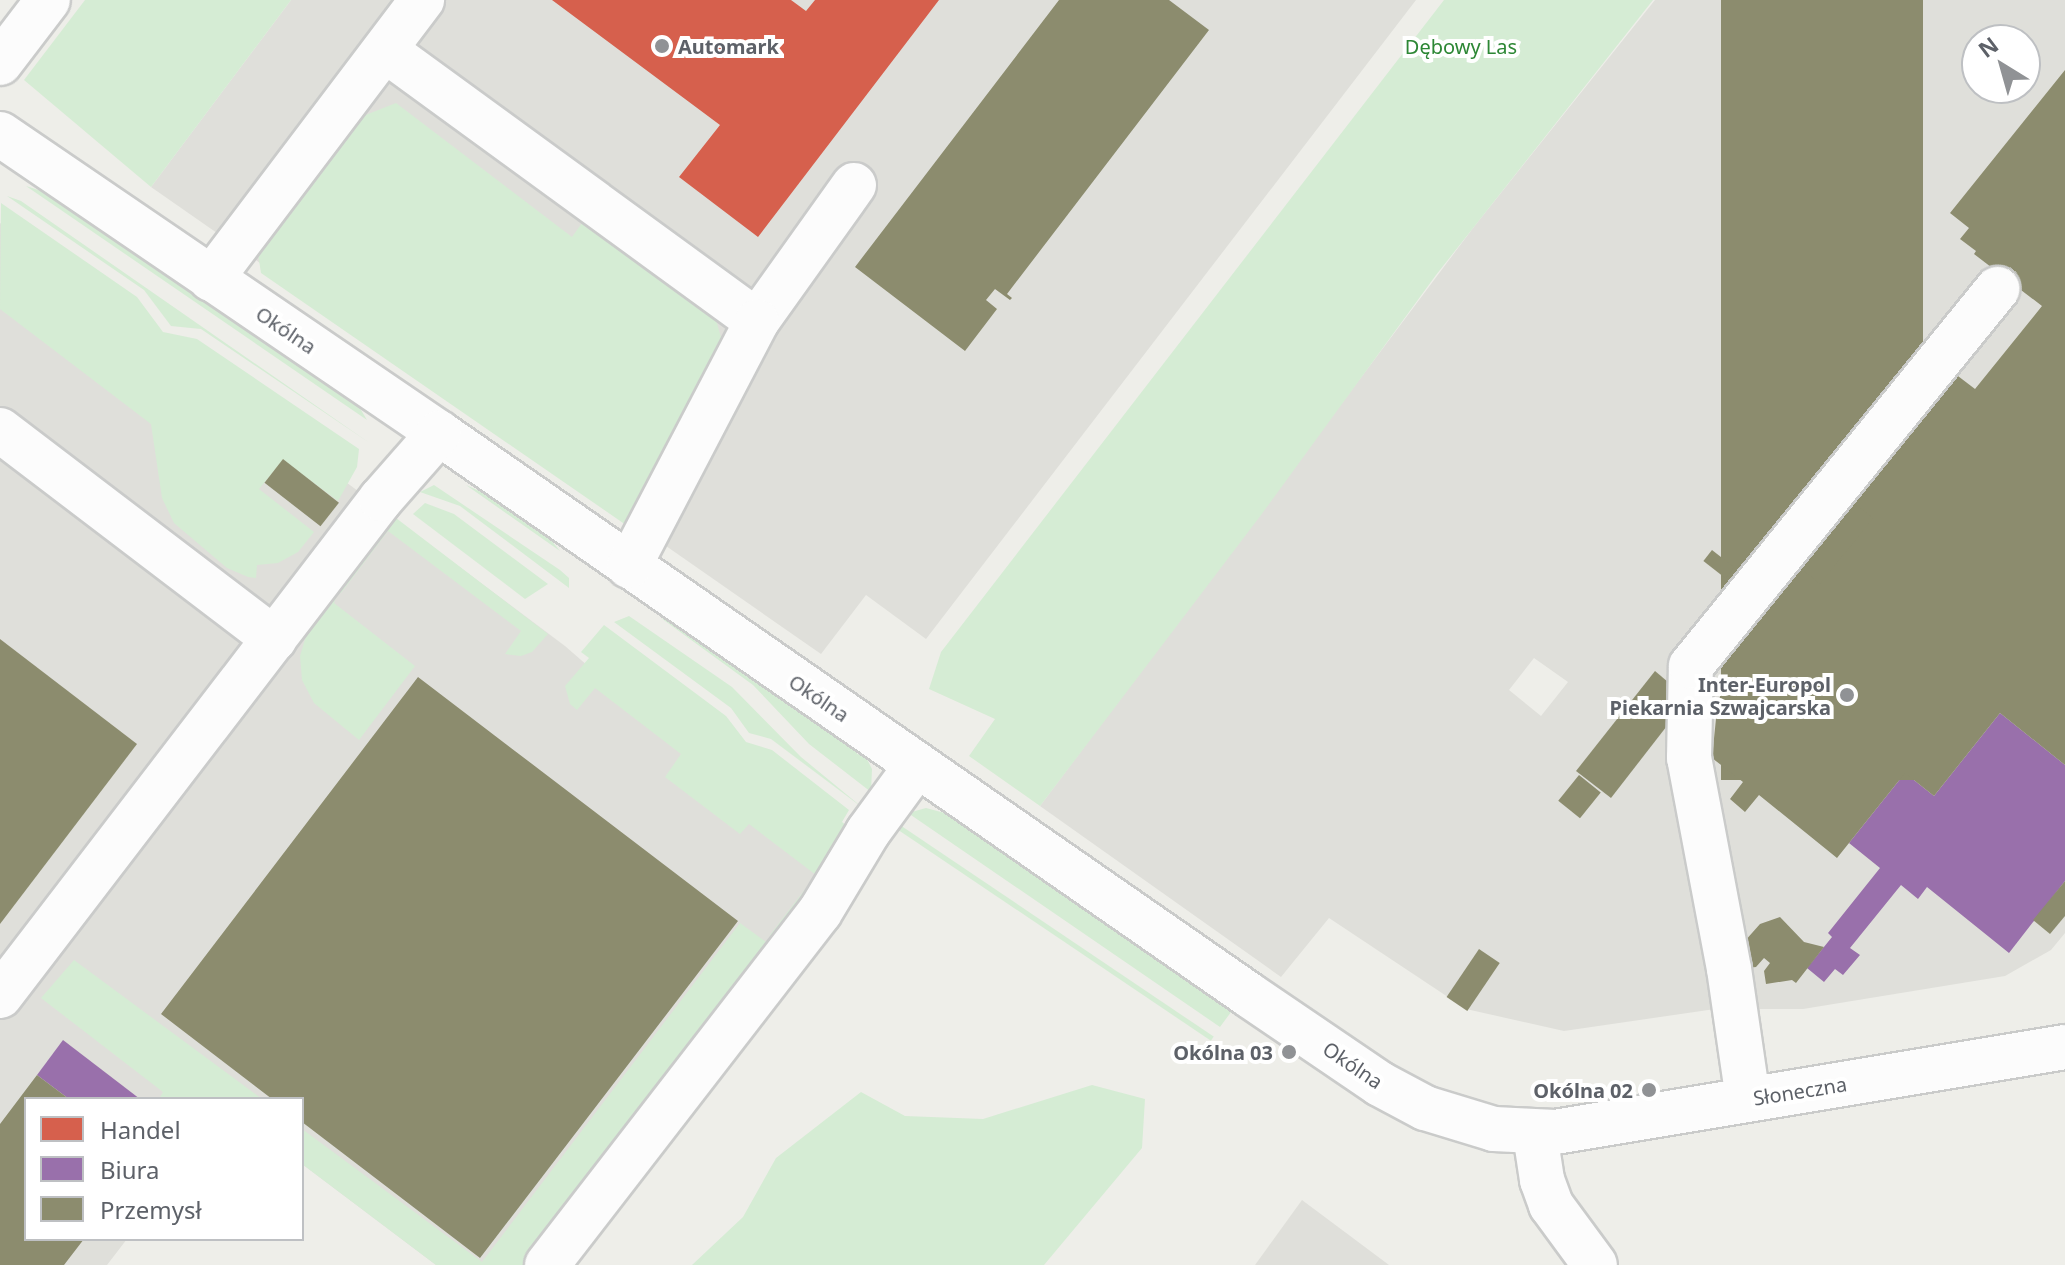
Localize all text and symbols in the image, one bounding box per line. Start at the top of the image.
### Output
north arrow [1961,24,2041,104]
text: N [1972,29,2004,64]
place label: Automark [678,34,779,58]
park label: Dębowy Las [1405,34,1517,58]
marker: Automark [653,37,671,55]
street label: Okólna [251,301,321,359]
street label: Okólna [784,669,854,727]
place label: Inter-Europol Piekarnia Szwajcarska [1610,672,1831,719]
marker: Inter-Europol Piekarnia Szwajcarska [1838,686,1856,704]
street label: Okólna [1318,1036,1388,1094]
place label: Okólna 03 [1173,1040,1273,1064]
marker: Okólna 03 [1280,1043,1298,1061]
street label: Słoneczna [1751,1072,1849,1110]
place label: Okólna 02 [1533,1078,1633,1102]
marker: Okólna 02 [1640,1081,1658,1099]
legend [24,1097,304,1241]
text: Handel [100,1113,181,1146]
text: Biura [100,1153,160,1186]
text: Przemysł [100,1193,202,1226]

